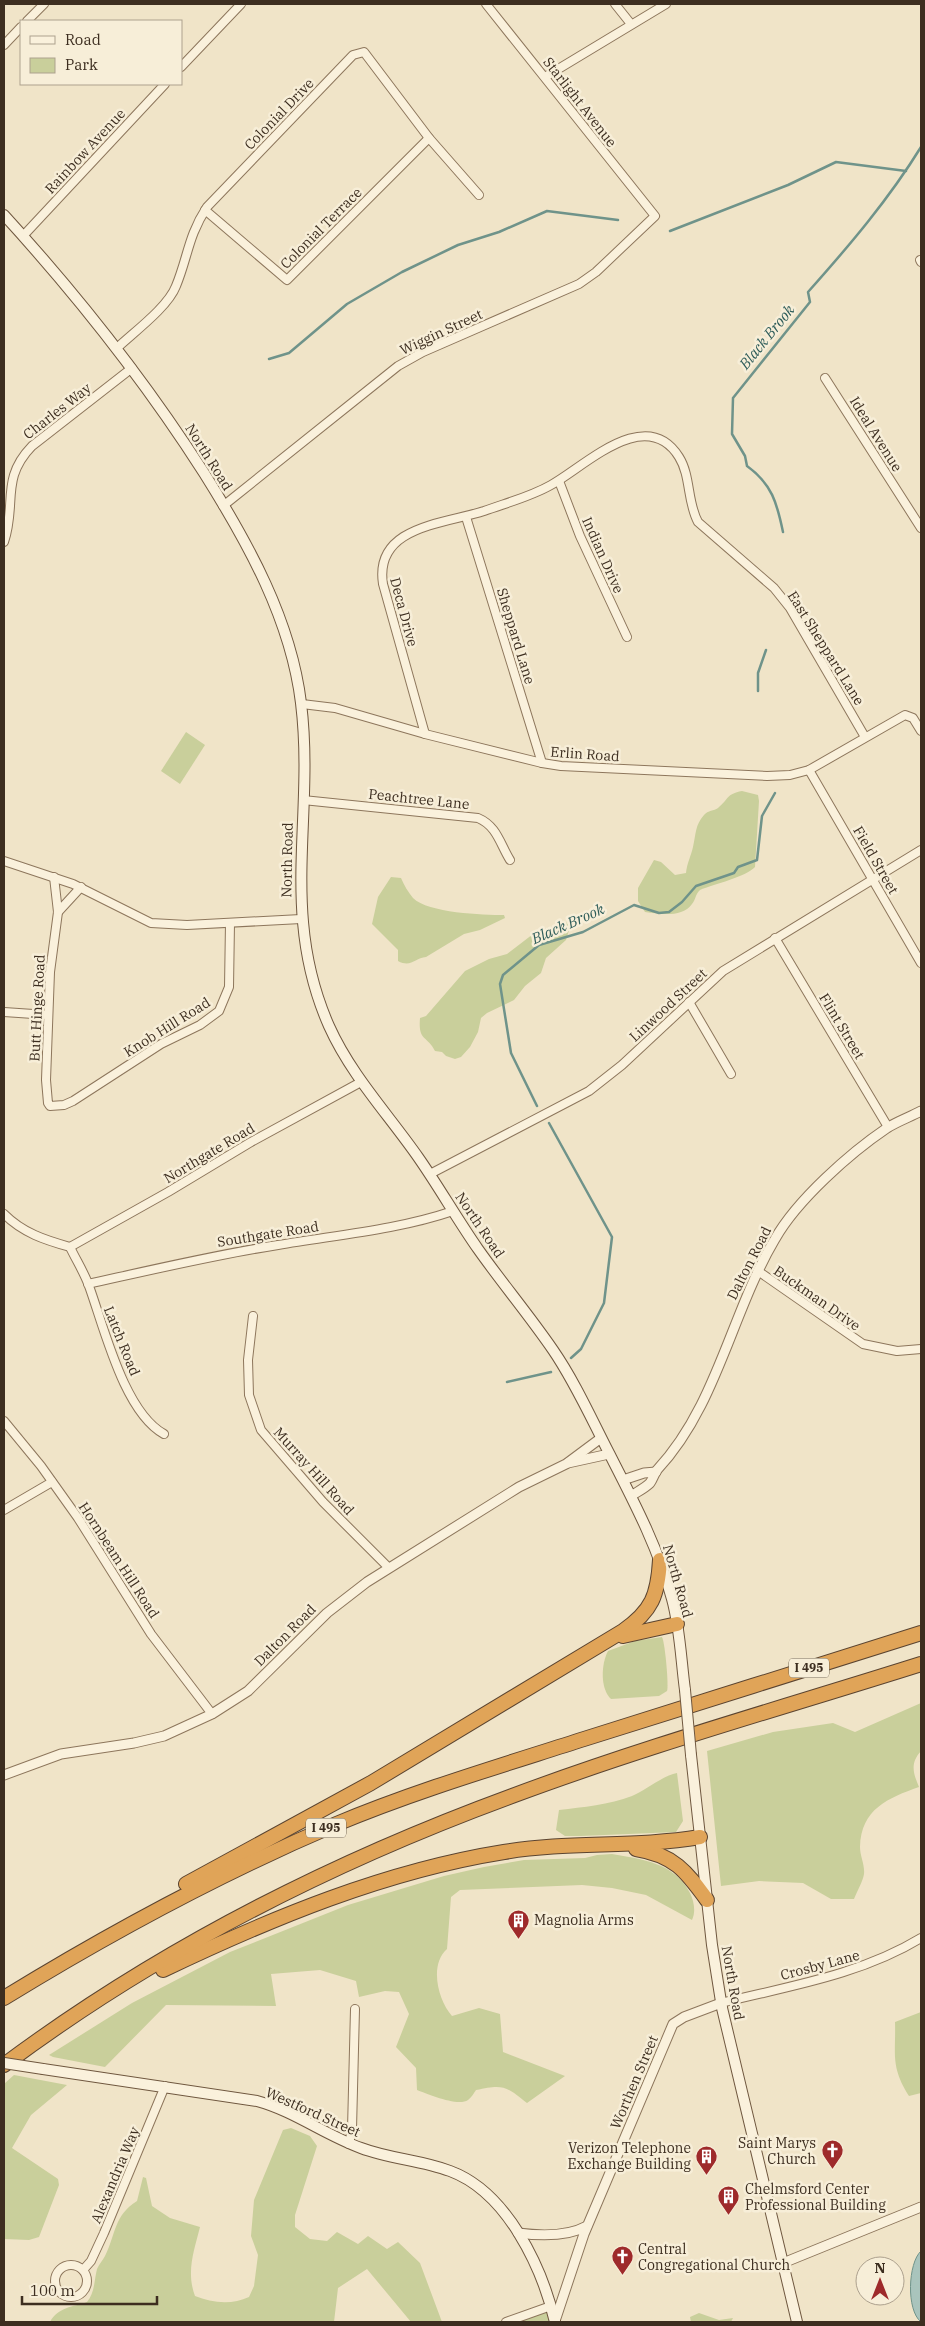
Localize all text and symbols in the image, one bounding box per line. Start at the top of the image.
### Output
legend [20,20,182,85]
text: Road [65,30,101,49]
street label: Starlight Avenue [539,53,621,151]
text: Park [65,55,98,74]
street label: Colonial Drive [240,74,318,154]
street label: Rainbow Avenue [41,105,129,197]
street label: Colonial Terrace [276,183,366,273]
water label: Black Brook [734,300,798,374]
street label: Wiggin Street [397,305,485,359]
street label: Charles Way [19,379,95,443]
street label: Ideal Avenue [846,393,906,475]
street label: North Road [181,420,237,494]
street label: Indian Drive [578,514,628,596]
street label: Deca Drive [386,575,422,649]
street label: Sheppard Lane [493,586,539,686]
street label: East Sheppard Lane [784,588,868,708]
street label: Erlin Road [550,743,621,765]
street label: Peachtree Lane [368,785,470,813]
street label: North Road [277,822,297,898]
street label: Field Street [849,823,903,897]
water label: Black Brook [528,899,607,948]
street label: Butt Hinge Road [25,954,49,1062]
street label: Linwood Street [625,964,711,1046]
street label: Flint Street [815,990,869,1062]
street label: Knob Hill Road [120,993,214,1061]
street label: Northgate Road [160,1119,258,1187]
street label: North Road [451,1189,509,1262]
street label: Southgate Road [216,1217,321,1251]
street label: Dalton Road [723,1223,775,1303]
street label: Buckman Drive [770,1261,864,1335]
street label: Latch Road [100,1304,144,1379]
street label: Murray Hill Road [270,1423,358,1519]
street label: Hornbeam Hill Road [75,1499,164,1622]
street label: North Road [659,1542,697,1620]
street label: Dalton Road [250,1600,320,1670]
road number: I 495 [789,1659,829,1678]
road number: I 495 [306,1819,346,1838]
building icon: Magnolia Arms [506,1908,530,1939]
place label: Magnolia Arms [534,1911,634,1929]
street label: North Road [718,1944,748,2022]
street label: Crosby Lane [778,1946,862,1984]
street label: Worthen Street [606,2032,662,2131]
street label: Westford Street [263,2083,363,2141]
street label: Alexandria Way [87,2124,144,2226]
place label: Saint Marys Church [738,2134,816,2168]
place label: Verizon Telephone Exchange Building [568,2139,691,2173]
church icon: Saint Marys Church [820,2139,844,2170]
building icon: Verizon Telephone Exchange Building [695,2144,719,2175]
place label: Chelmsford Center Professional Building [745,2180,886,2214]
building icon: Chelmsford Center Professional Building [717,2185,741,2216]
place label: Central Congregational Church [638,2240,790,2274]
church icon: Central Congregational Church [610,2245,634,2276]
north arrow [855,2256,905,2306]
text: N [874,2259,886,2277]
scale bar [22,2274,158,2306]
text: 100 m [30,2281,75,2300]

